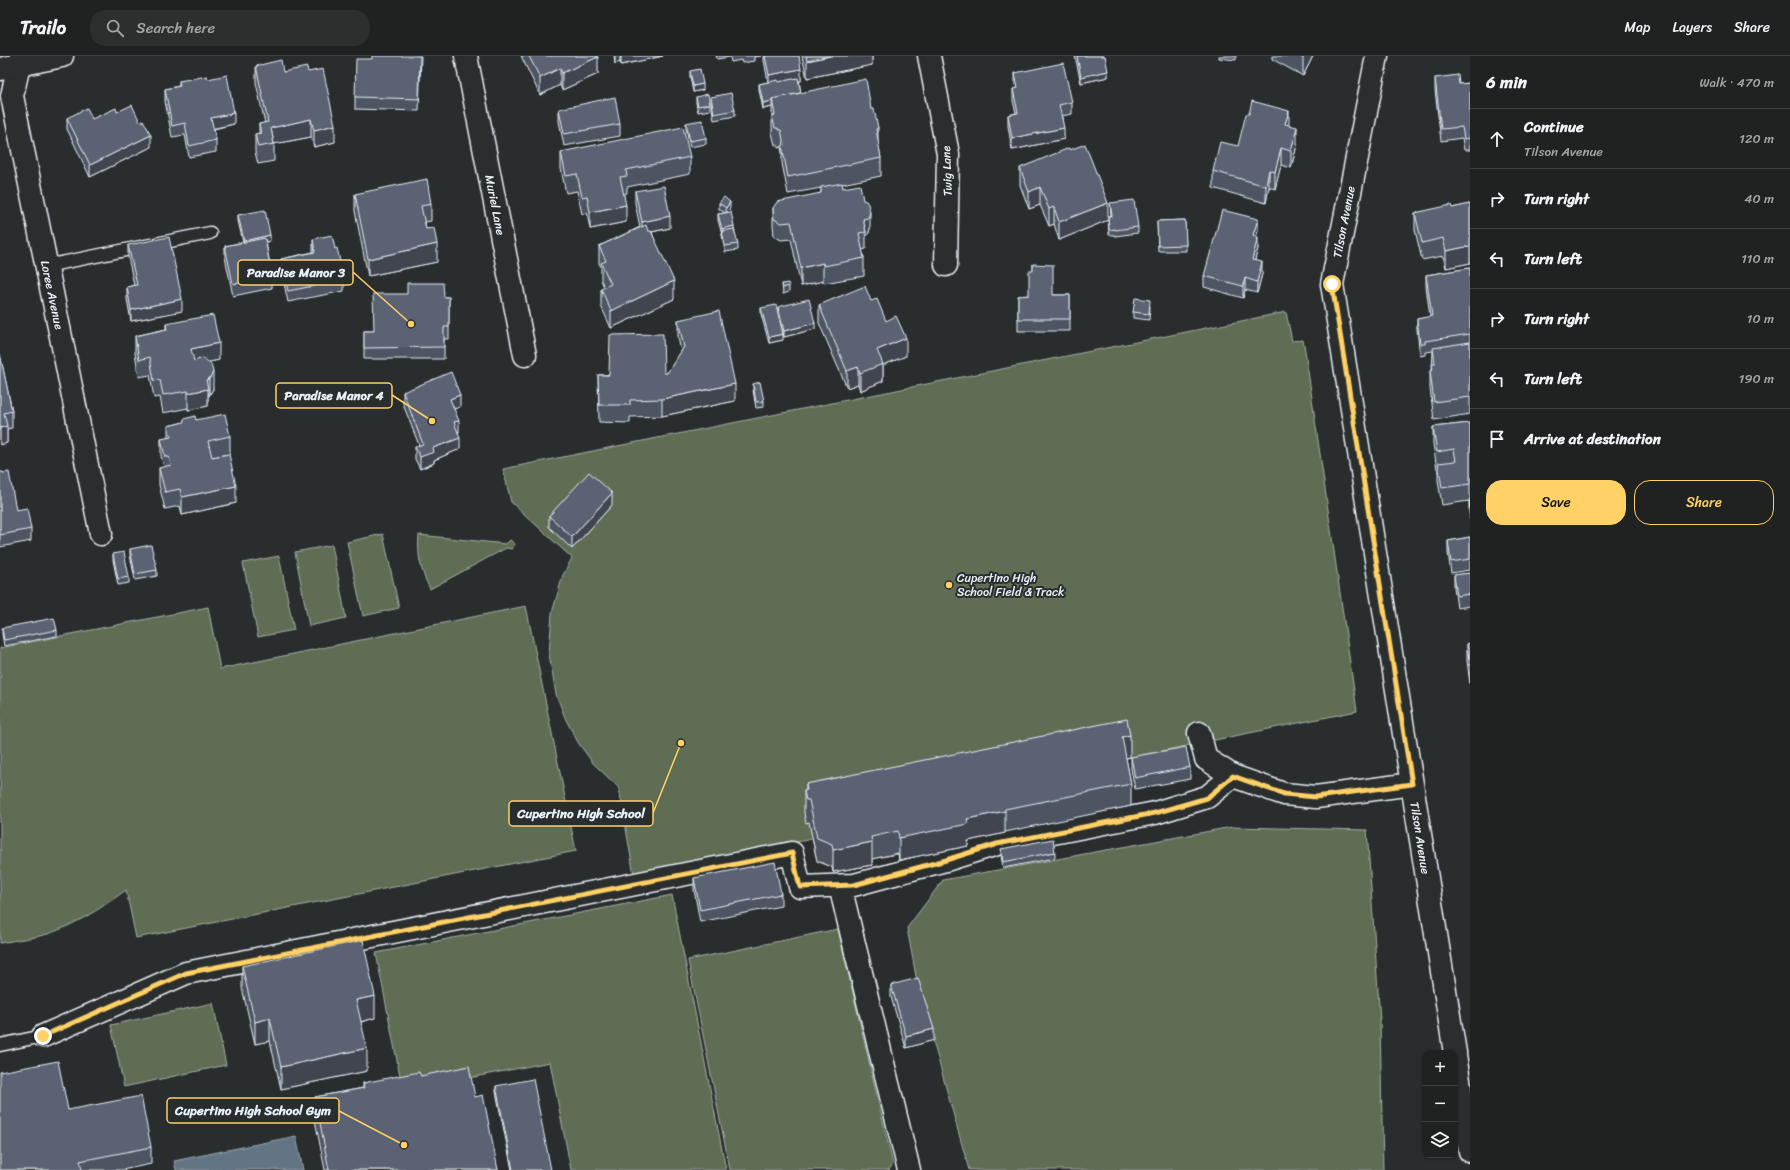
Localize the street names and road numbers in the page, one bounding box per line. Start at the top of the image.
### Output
street label: Twig Lane [935,145,959,196]
street label: Muriel Lane [478,173,512,237]
street label: Tilson Avenue [1326,184,1362,260]
street label: Loree Avenue [34,258,70,332]
street label: Tilson Avenue [1403,800,1437,876]

